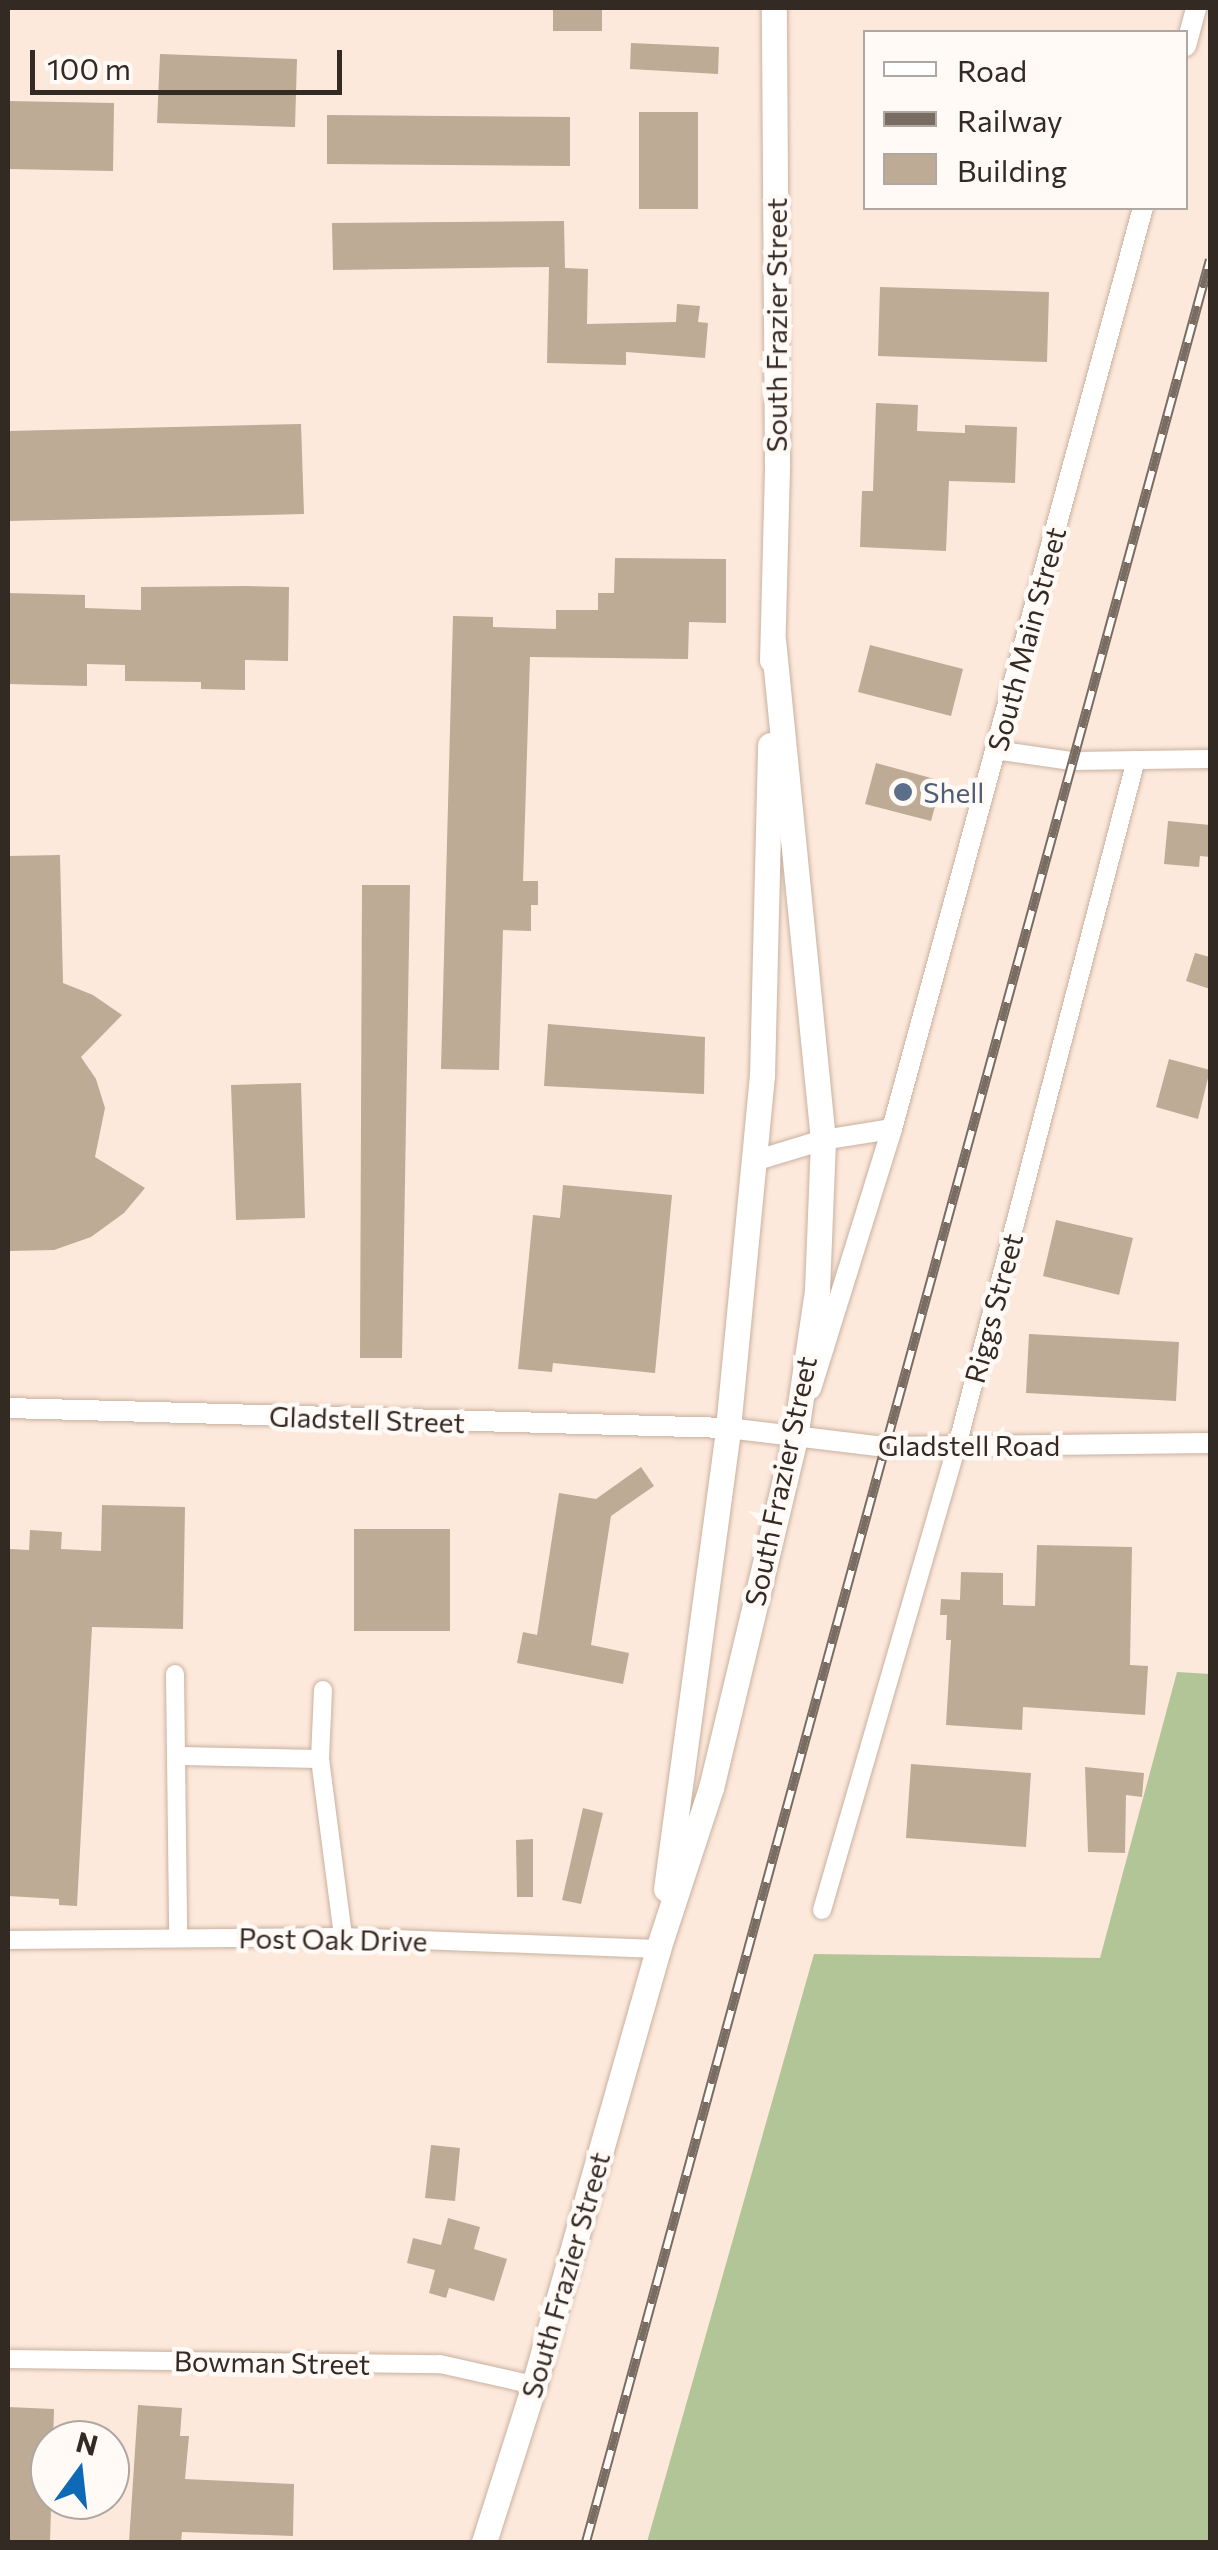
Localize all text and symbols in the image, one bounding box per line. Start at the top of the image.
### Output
scale bar [35,30,348,92]
legend [863,30,1188,210]
text: 100 m [47,49,131,86]
text: Road [957,51,1027,88]
text: Railway [957,101,1063,138]
text: Building [957,151,1067,188]
street label: South Frazier Street [759,198,793,452]
street label: South Main Street [980,523,1072,755]
place label: Shell [923,775,984,809]
marker: Shell [892,781,914,803]
street label: Riggs Street [957,1229,1029,1387]
street label: South Frazier Street [737,1353,823,1609]
street label: Gladstell Street [269,1399,465,1439]
street label: Gladstell Road [878,1428,1060,1462]
street label: Post Oak Drive [238,1921,428,1957]
street label: South Frazier Street [514,2148,616,2402]
street label: Bowman Street [174,2343,370,2381]
north arrow [30,2420,130,2520]
text: N [73,2424,102,2462]

